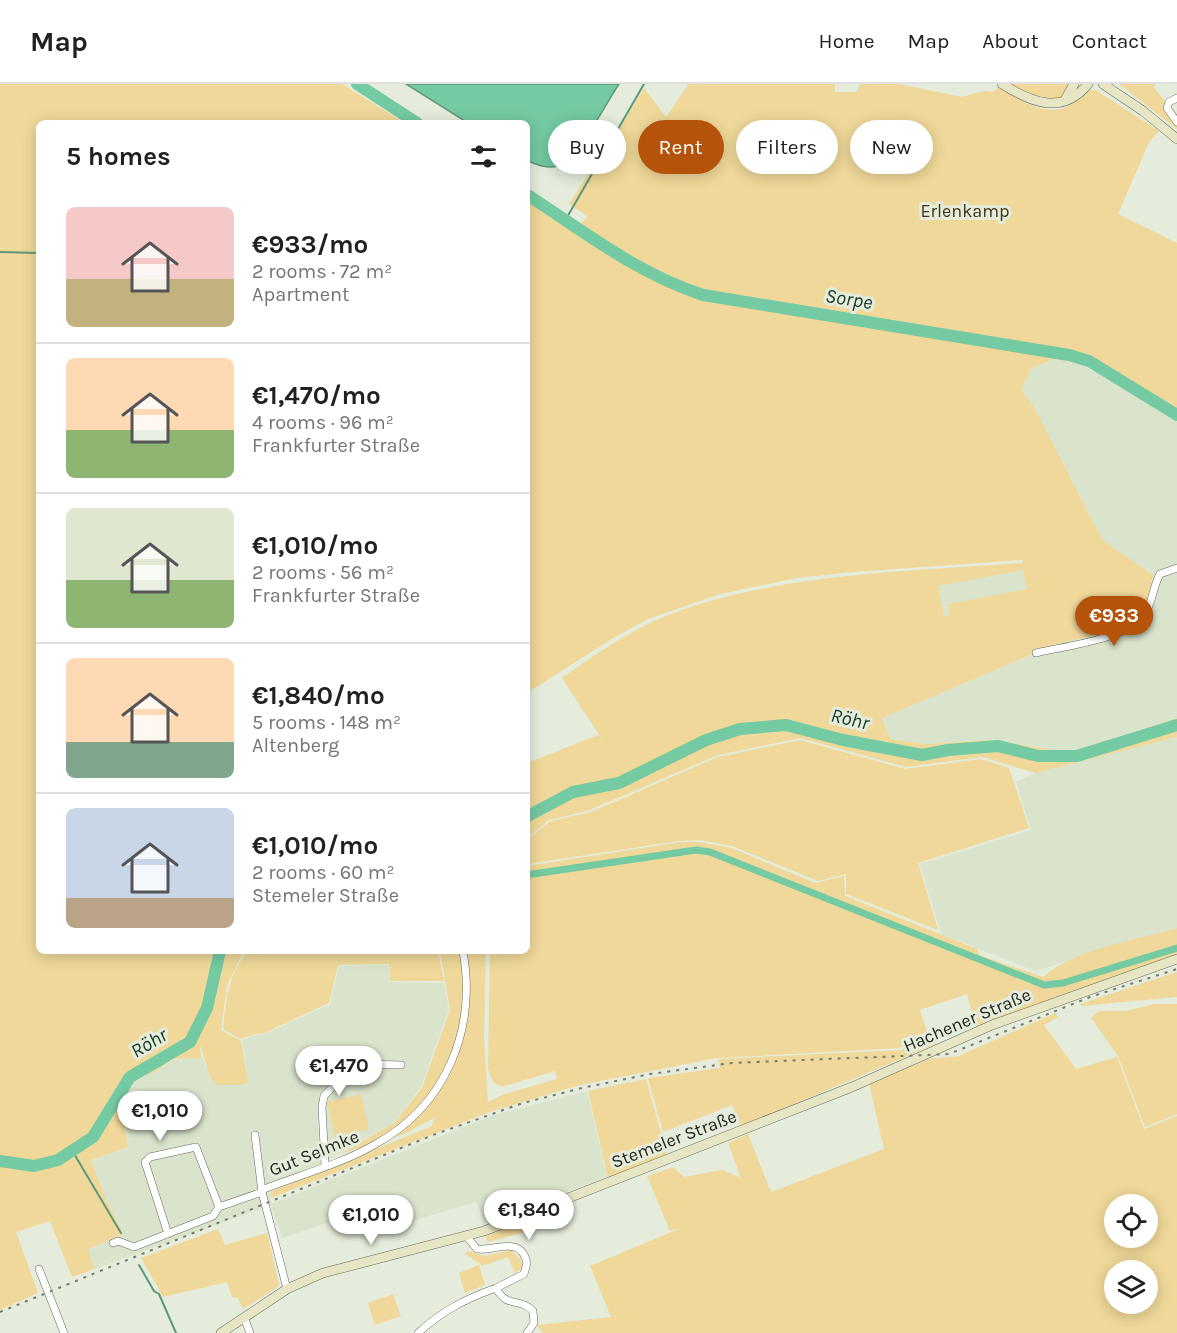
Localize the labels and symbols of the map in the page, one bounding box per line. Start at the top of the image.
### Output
park label: Erlenkamp [920,200,1010,222]
water label: Sorpe [824,284,874,314]
pin: €933 [1078,596,1150,647]
water label: Röhr [829,703,872,735]
street label: Hachener Straße [900,983,1034,1057]
water label: Röhr [127,1023,172,1063]
pin: €1,470 [290,1046,388,1097]
pin: €1,010 [111,1091,209,1142]
street label: Stemeler Straße [608,1105,740,1173]
street label: Gut Selmke [266,1125,362,1181]
pin: €1,840 [480,1190,578,1241]
pin: €1,010 [322,1195,420,1246]

